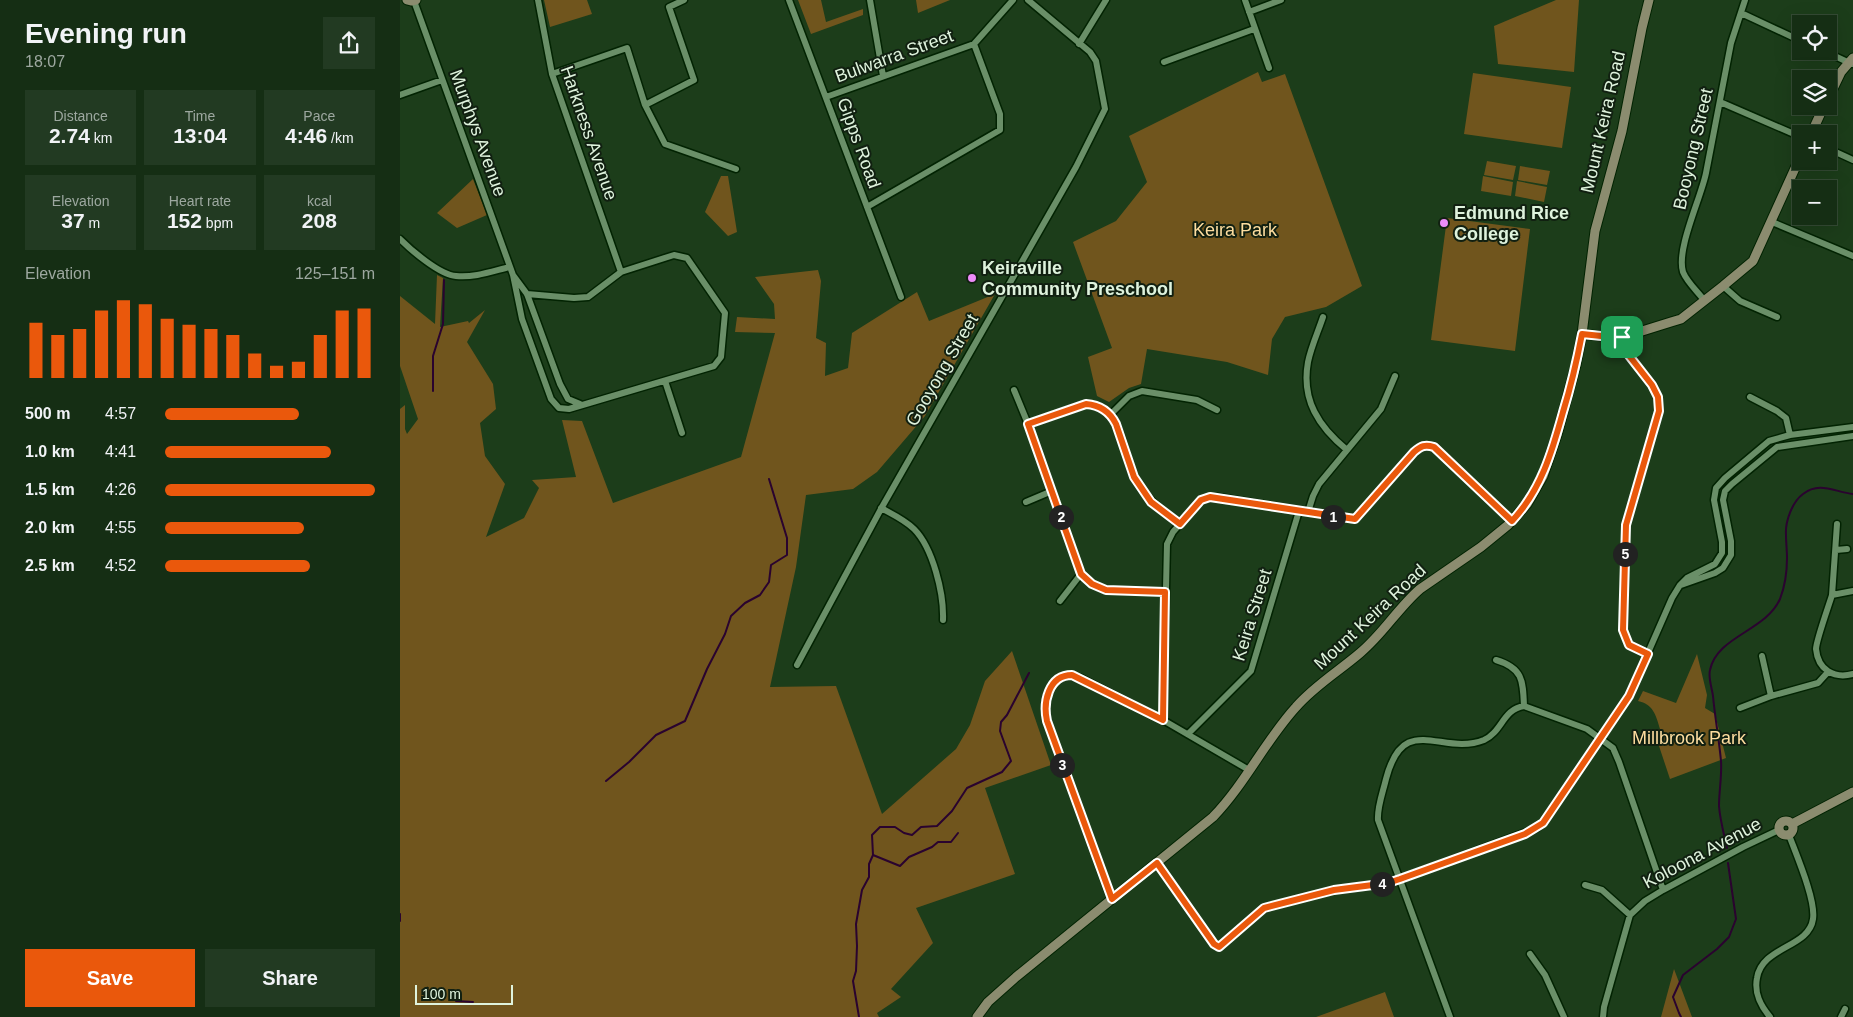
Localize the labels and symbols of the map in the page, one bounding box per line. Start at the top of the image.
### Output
street label: Bulwarra Street [832,25,956,87]
street label: Mount Keira Road [1577,49,1629,195]
street label: Harkness Avenue [557,63,621,203]
street label: Murphys Avenue [446,67,510,199]
street label: Booyong Street [1669,86,1717,212]
street label: Gipps Road [833,95,885,191]
place label: Edmund Rice College [1454,203,1569,244]
marker: Edmund Rice College [1438,217,1450,229]
park label: Keira Park [1193,220,1278,240]
place label: Keiraville Community Preschool [982,258,1173,299]
marker: Keiraville Community Preschool [966,272,978,284]
street label: Gooyong Street [902,310,982,430]
pin [1601,316,1643,358]
pin: 2 [1048,504,1074,530]
pin: 1 [1320,504,1346,530]
pin: 5 [1612,542,1638,566]
street label: Mount Keira Road [1310,560,1430,674]
street label: Keira Street [1229,567,1275,663]
park label: Millbrook Park [1632,728,1747,748]
pin: 3 [1050,752,1074,778]
street label: Koloona Avenue [1640,813,1764,893]
pin: 4 [1370,872,1394,896]
scale bar [415,982,512,1005]

